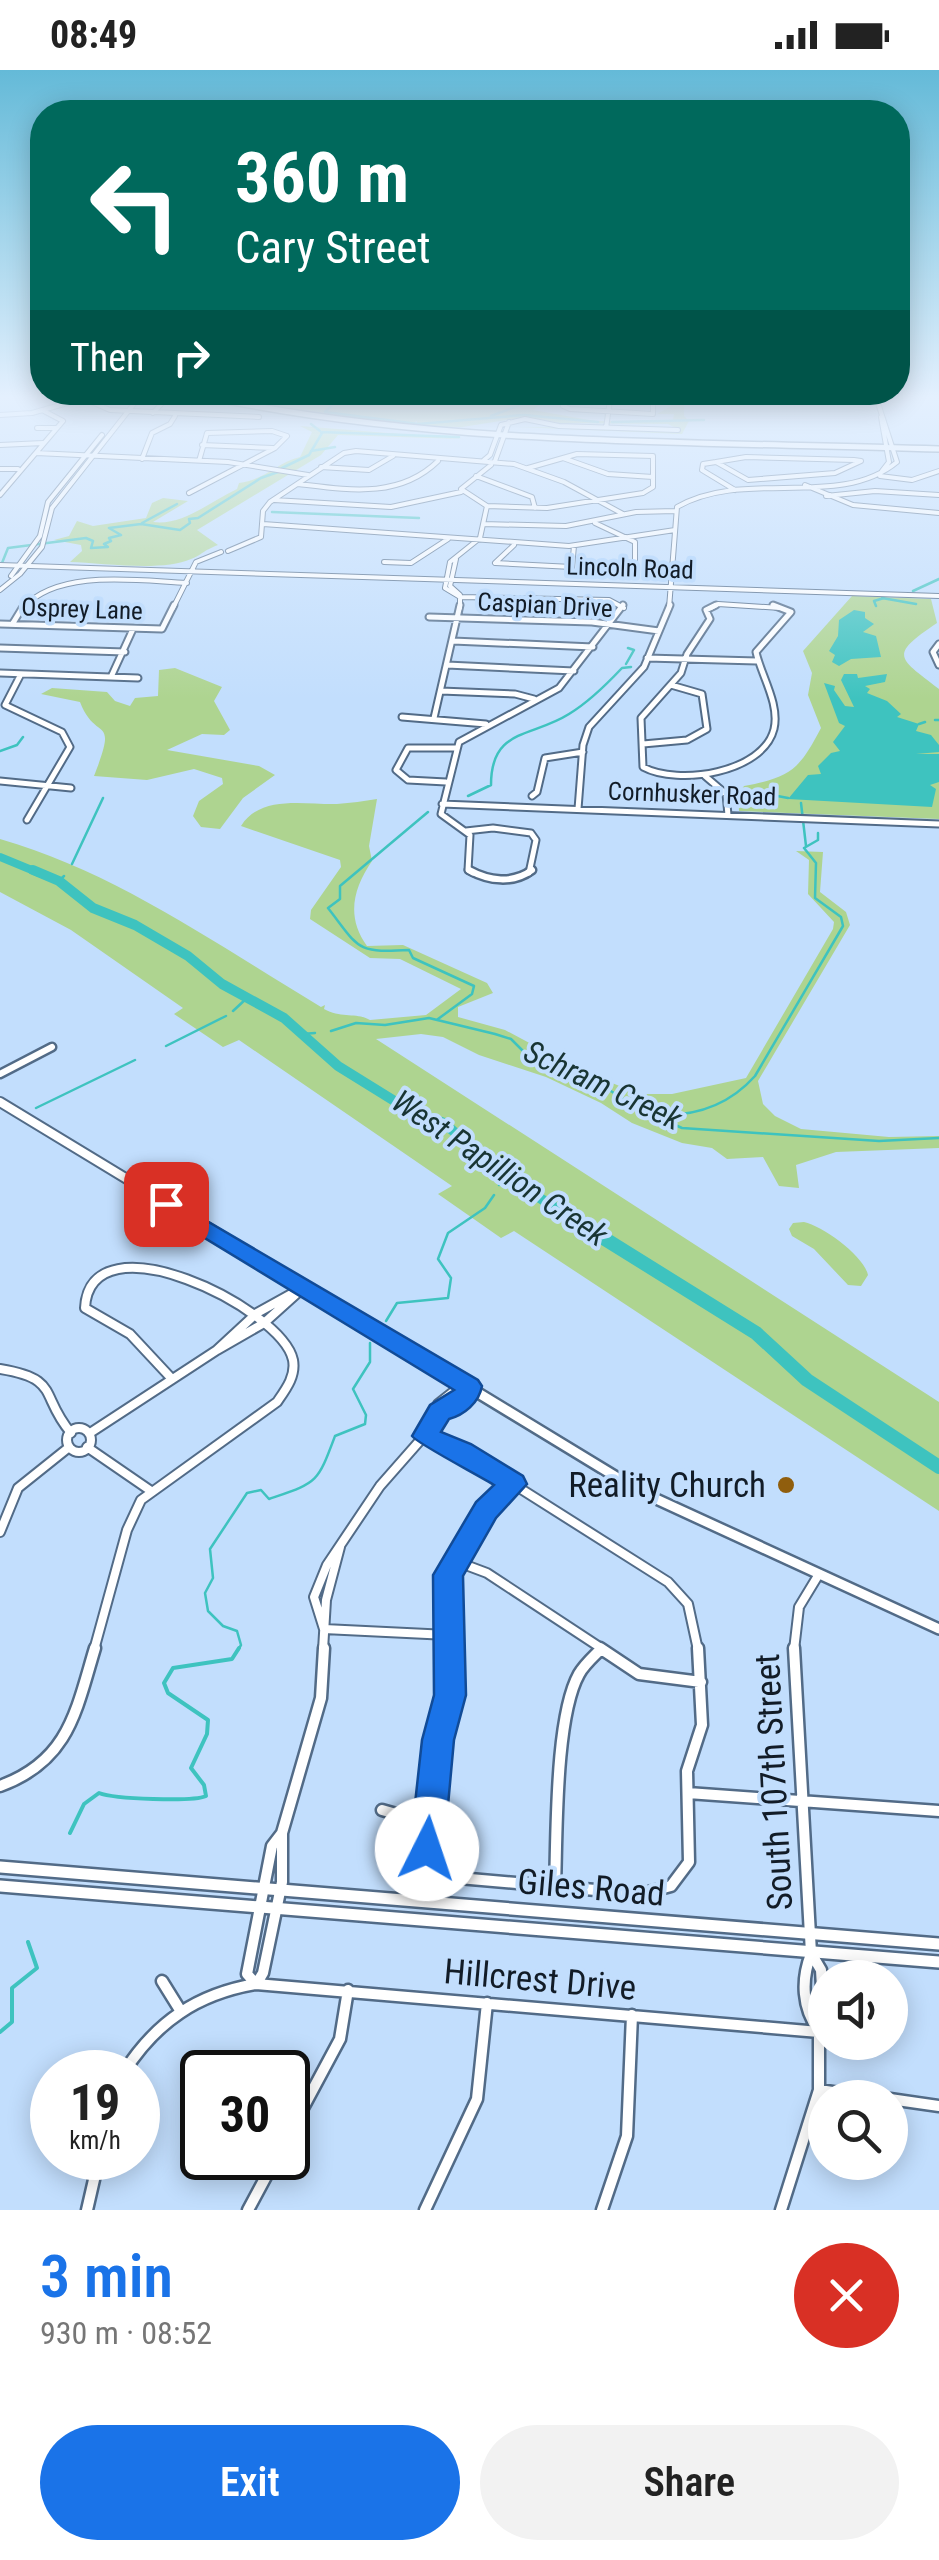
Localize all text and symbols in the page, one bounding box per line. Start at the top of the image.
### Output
text: 08:49 [50,13,137,57]
text: 360 m [235,137,409,219]
icon: left [70,140,200,270]
text: Cary Street [235,221,431,274]
icon: right [164,330,219,385]
text: Then [70,336,144,380]
street label: Lincoln Road [566,551,694,585]
street label: Caspian Drive [477,587,613,623]
street label: Osprey Lane [21,592,143,626]
street label: Cornhusker Road [607,777,777,811]
water label: Schram Creek [518,1032,689,1138]
water label: West Papillion Creek [385,1082,616,1255]
pin [124,1162,209,1247]
icon: arrive [139,1177,194,1232]
place label: Reality Church [568,1465,766,1506]
marker: Reality Church [775,1474,797,1496]
street label: South 107th Street [747,1653,801,1911]
position arrow [375,1797,479,1901]
street label: Giles Road [516,1861,666,1915]
street label: Hillcrest Drive [442,1951,638,2009]
map controls [808,1960,908,2180]
button: sound [808,1960,908,2060]
speed limit sign: 30 [180,2050,310,2180]
text: 19 [70,2074,120,2132]
button: search [808,2080,908,2180]
text: km/h [69,2126,121,2155]
text: 3 min [40,2241,173,2312]
button: close [794,2243,899,2348]
text: 930 m · 08:52 [40,2314,212,2352]
button: Exit [40,2425,460,2540]
button: Share [480,2425,899,2540]

